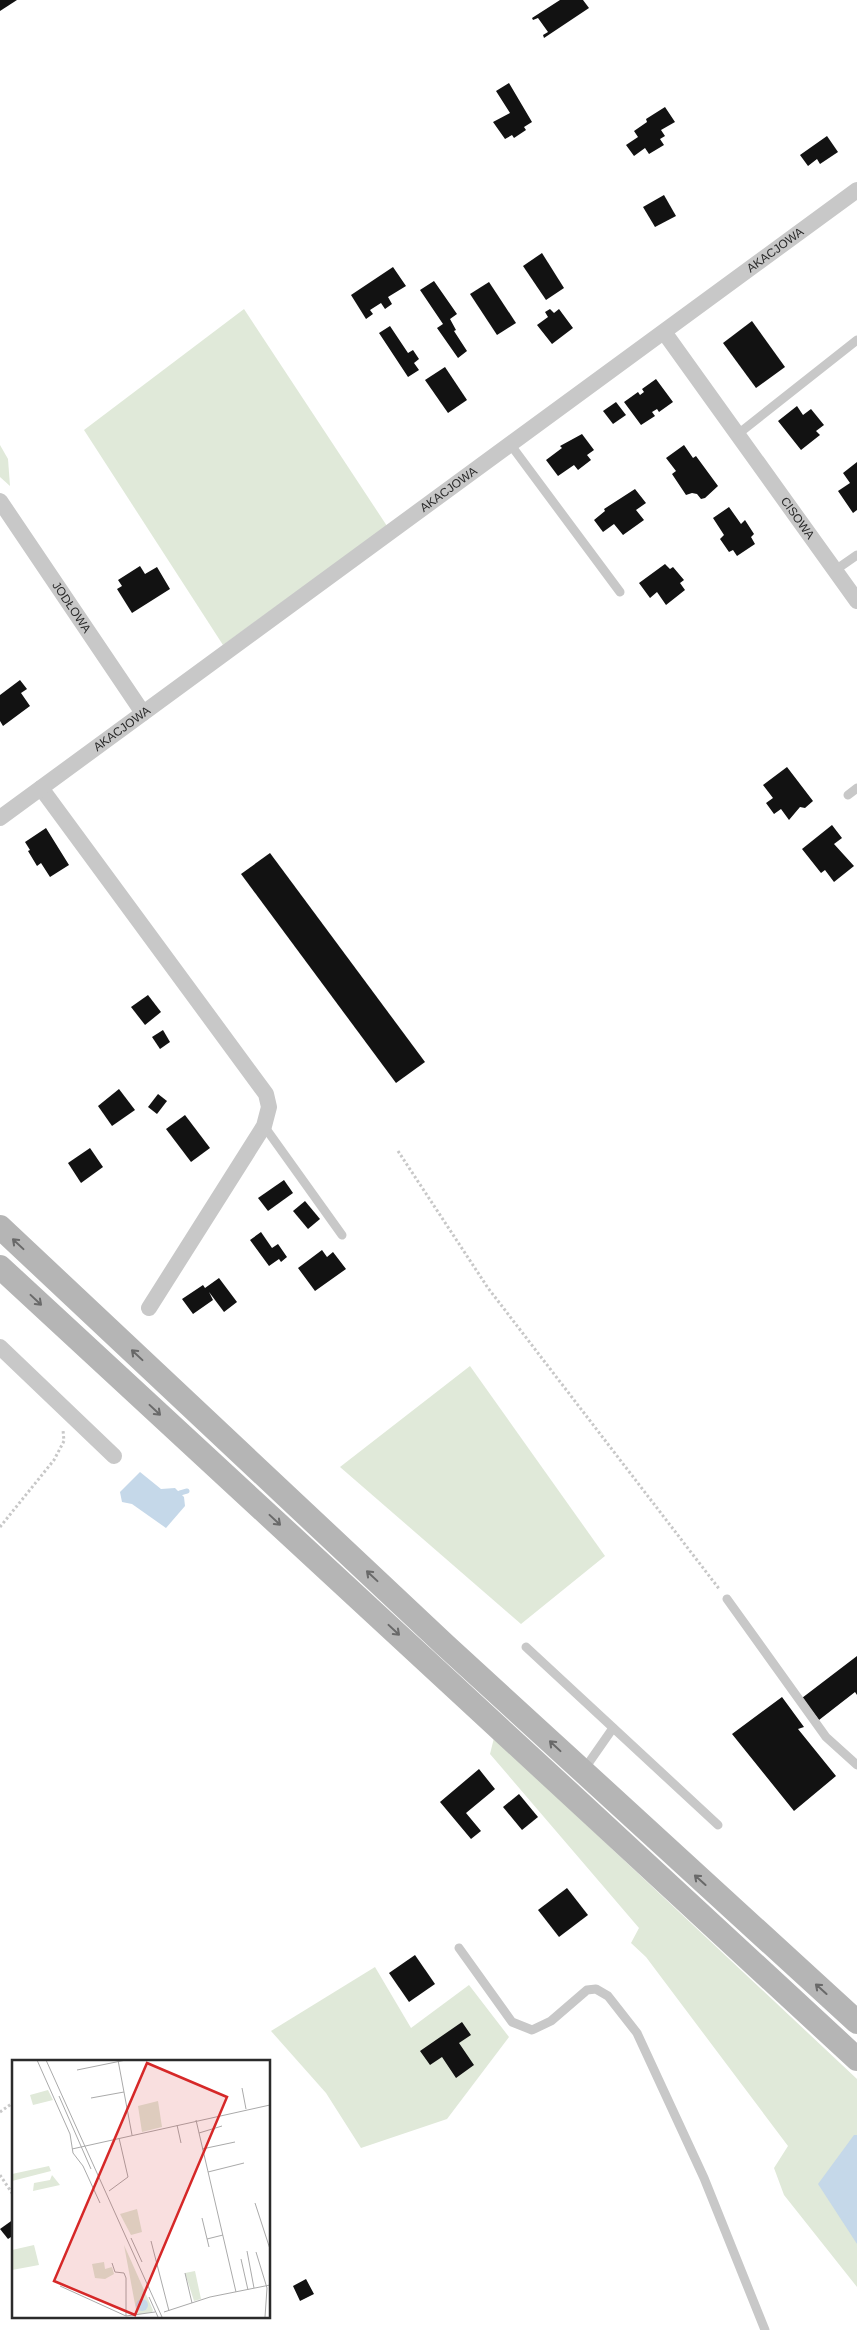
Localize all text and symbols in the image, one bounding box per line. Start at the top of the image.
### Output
street label: AKACJOWA [744,225,806,275]
street label: AKACJOWA [417,464,480,515]
street label: CISOWA [778,494,817,542]
street label: JODŁOWA [49,579,94,635]
street label: AKACJOWA [91,703,153,754]
one-way arrow [12,1238,25,1250]
one-way arrow [29,1294,42,1306]
one-way arrow [131,1349,143,1361]
one-way arrow [149,1404,162,1416]
one-way arrow [269,1514,282,1526]
one-way arrow [366,1570,378,1582]
one-way arrow [387,1624,400,1636]
one-way arrow [549,1740,562,1752]
one-way arrow [694,1874,707,1886]
one-way arrow [814,1983,827,1995]
inset map [12,2060,270,2318]

